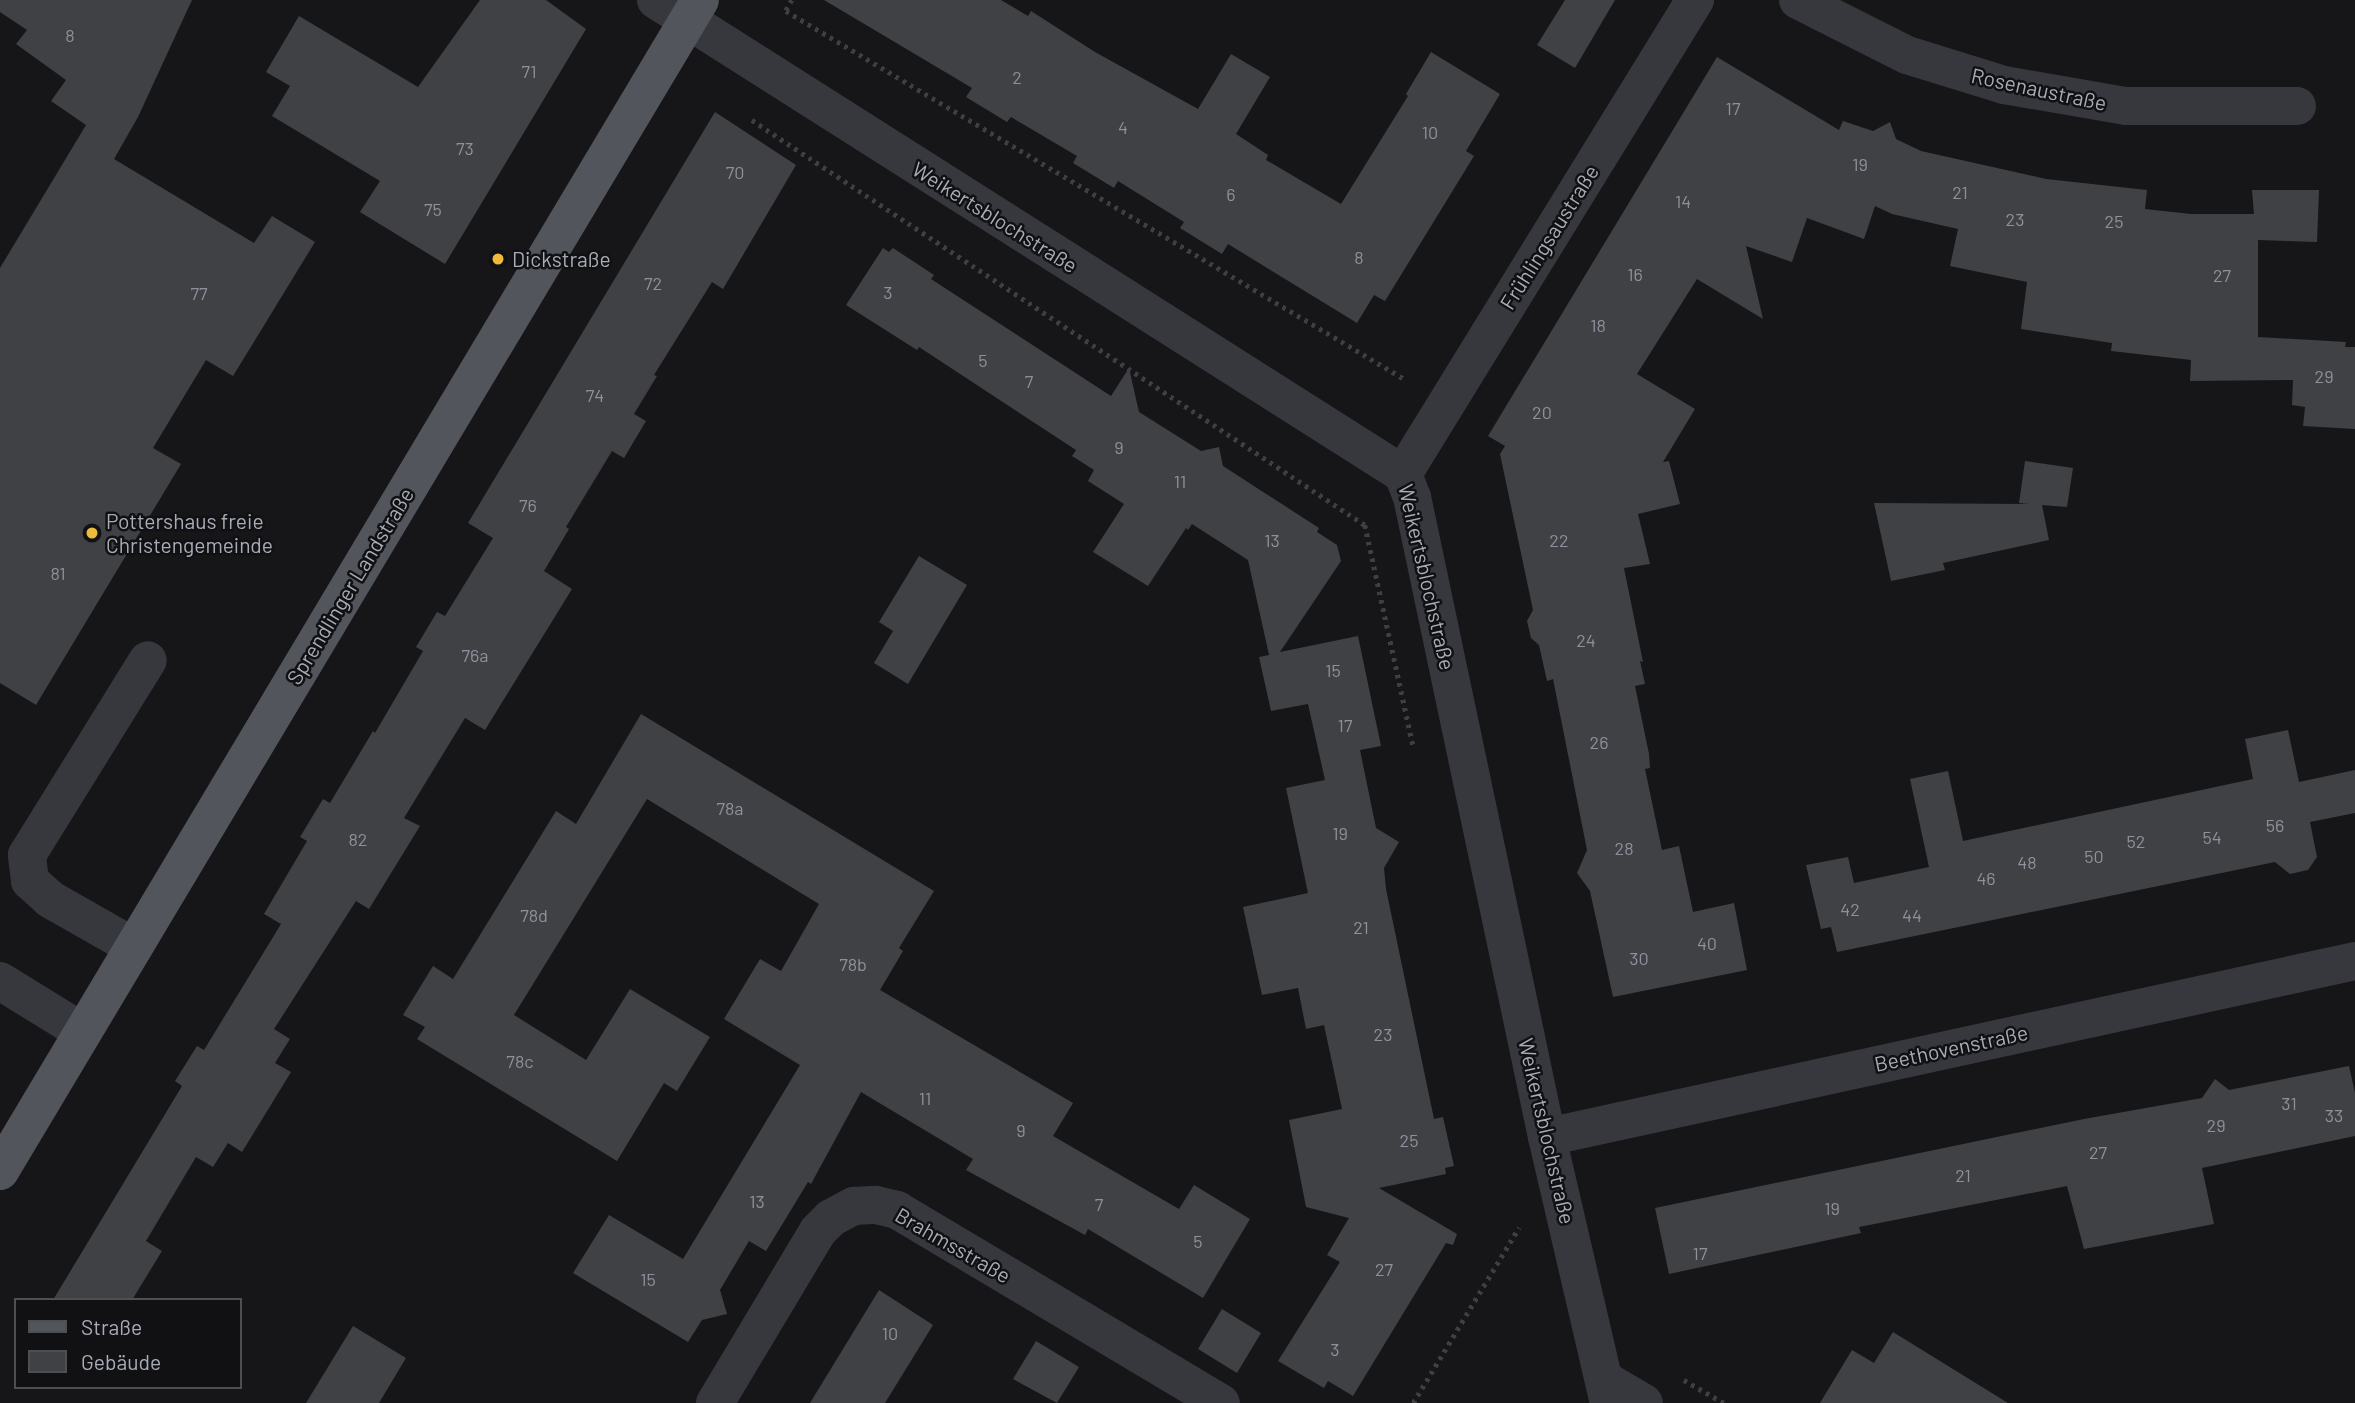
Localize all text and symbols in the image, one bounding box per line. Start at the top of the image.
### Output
house number: 8 [65,24,75,46]
house number: 71 [522,60,536,82]
street label: Rosenaustraße [1969,62,2109,116]
house number: 2 [1012,66,1022,88]
house number: 17 [1726,97,1740,119]
house number: 4 [1118,116,1128,138]
house number: 10 [1422,121,1438,143]
house number: 73 [456,137,474,159]
house number: 19 [1852,153,1868,175]
street label: Weikertsblochstraße [908,156,1082,278]
street label: Frühlingsaustraße [1494,160,1604,314]
house number: 70 [726,161,744,183]
house number: 21 [1952,181,1968,203]
house number: 6 [1226,183,1236,205]
house number: 14 [1675,190,1691,212]
house number: 75 [424,198,442,220]
house number: 23 [2006,208,2024,230]
house number: 25 [2105,210,2123,232]
place label: Dickstraße [512,246,611,272]
house number: 8 [1354,246,1364,268]
marker: Dickstraße [490,251,506,267]
house number: 16 [1627,263,1643,285]
house number: 27 [2213,264,2231,286]
house number: 72 [644,272,662,294]
house number: 3 [883,281,893,303]
house number: 77 [190,282,208,304]
house number: 18 [1590,314,1606,336]
house number: 5 [978,349,988,371]
house number: 29 [2314,365,2334,387]
house number: 7 [1025,370,1033,392]
house number: 74 [586,384,604,406]
house number: 20 [1532,401,1552,423]
house number: 9 [1114,436,1124,458]
house number: 11 [1174,470,1186,492]
street label: Weikertsblochstraße [1393,482,1461,672]
street label: Sprendlinger Landstraße [281,483,419,689]
house number: 76 [519,494,537,516]
place label: Pottershaus freie Christengemeinde [106,508,273,558]
marker: Pottershaus freie Christengemeinde [84,525,100,541]
house number: 13 [1264,529,1280,551]
house number: 22 [1549,529,1569,551]
house number: 81 [50,562,66,584]
house number: 24 [1576,629,1596,651]
house number: 76a [462,644,488,666]
house number: 15 [1325,659,1341,681]
house number: 17 [1338,714,1352,736]
house number: 26 [1590,731,1608,753]
house number: 78a [716,797,744,819]
house number: 56 [2266,814,2284,836]
house number: 19 [1332,822,1348,844]
house number: 54 [2202,826,2222,848]
house number: 82 [348,828,368,850]
house number: 52 [2127,830,2145,852]
house number: 28 [1614,837,1634,859]
house number: 50 [2084,845,2104,867]
house number: 48 [2017,851,2037,873]
house number: 46 [1976,867,1996,889]
house number: 42 [1840,898,1860,920]
house number: 78d [520,904,548,926]
house number: 44 [1902,904,1922,926]
house number: 21 [1353,916,1369,938]
house number: 40 [1697,932,1717,954]
house number: 30 [1629,947,1649,969]
house number: 78b [839,953,867,975]
street label: Beethovenstraße [1872,1019,2030,1077]
house number: 23 [1374,1023,1392,1045]
street label: Weikertsblochstraße [1513,1036,1581,1226]
house number: 78c [506,1050,534,1072]
house number: 11 [919,1087,931,1109]
house number: 31 [2281,1092,2297,1114]
house number: 33 [2325,1104,2343,1126]
house number: 29 [2206,1114,2226,1136]
house number: 9 [1016,1119,1026,1141]
house number: 25 [1400,1129,1418,1151]
house number: 27 [2089,1141,2107,1163]
house number: 21 [1955,1164,1971,1186]
house number: 13 [749,1190,765,1212]
house number: 7 [1095,1193,1103,1215]
house number: 19 [1824,1197,1840,1219]
street label: Brahmsstraße [891,1202,1015,1288]
house number: 5 [1193,1230,1203,1252]
house number: 17 [1693,1242,1707,1264]
house number: 27 [1375,1258,1393,1280]
house number: 15 [640,1268,656,1290]
legend [14,1298,242,1389]
text: Straße [81,1314,142,1339]
house number: 10 [882,1322,898,1344]
house number: 3 [1330,1338,1340,1360]
text: Gebäude [81,1349,161,1374]

